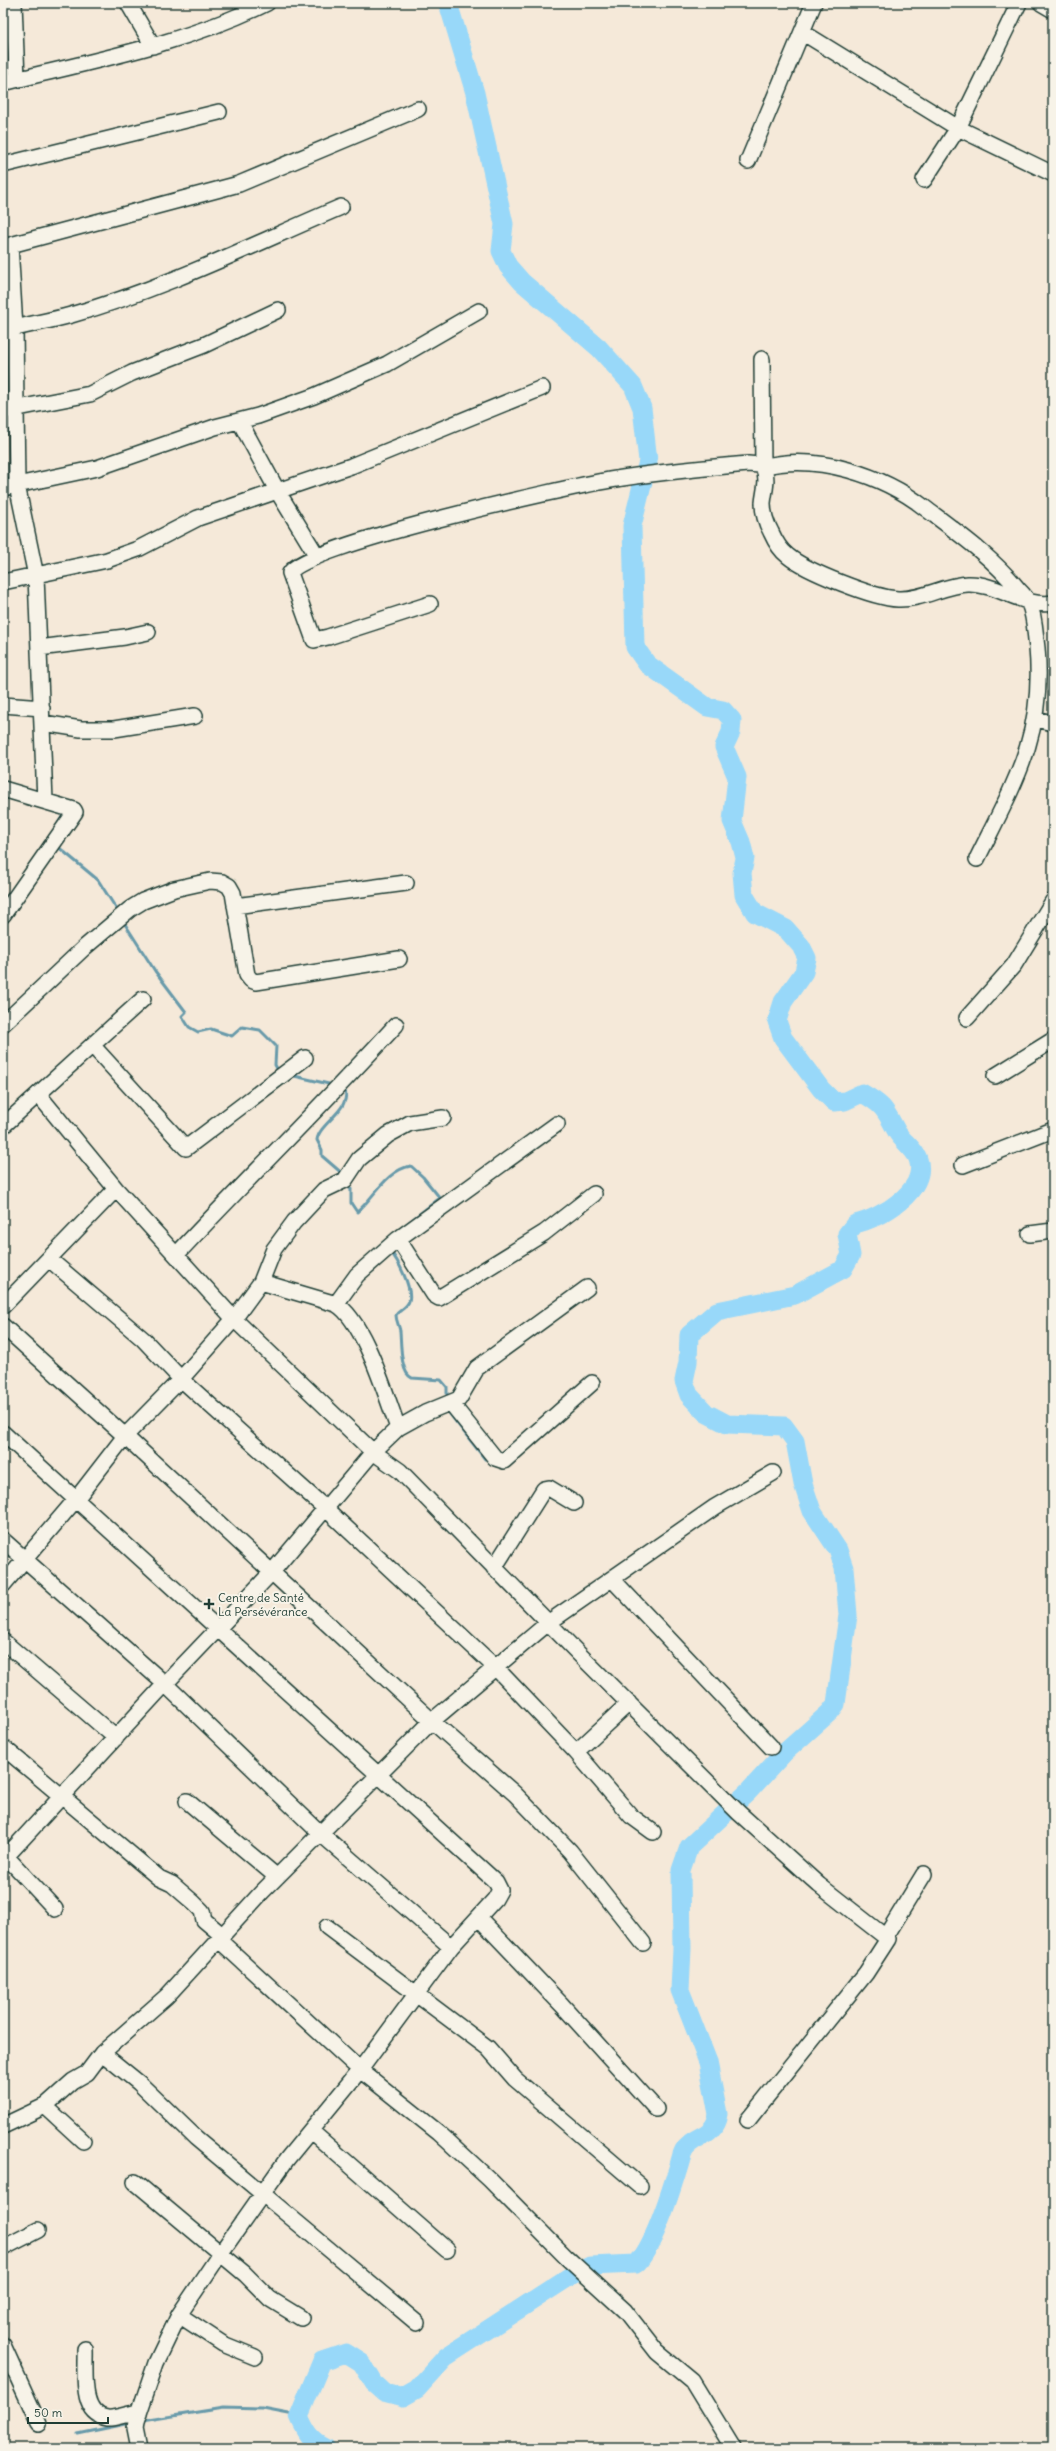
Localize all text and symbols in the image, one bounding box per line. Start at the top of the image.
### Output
place label: Centre de Santé La Persévérance [218,1590,307,1619]
marker: Centre de Santé La Persévérance [203,1598,215,1610]
scale bar [28,2399,108,2425]
text: 50 m [34,2405,63,2420]

